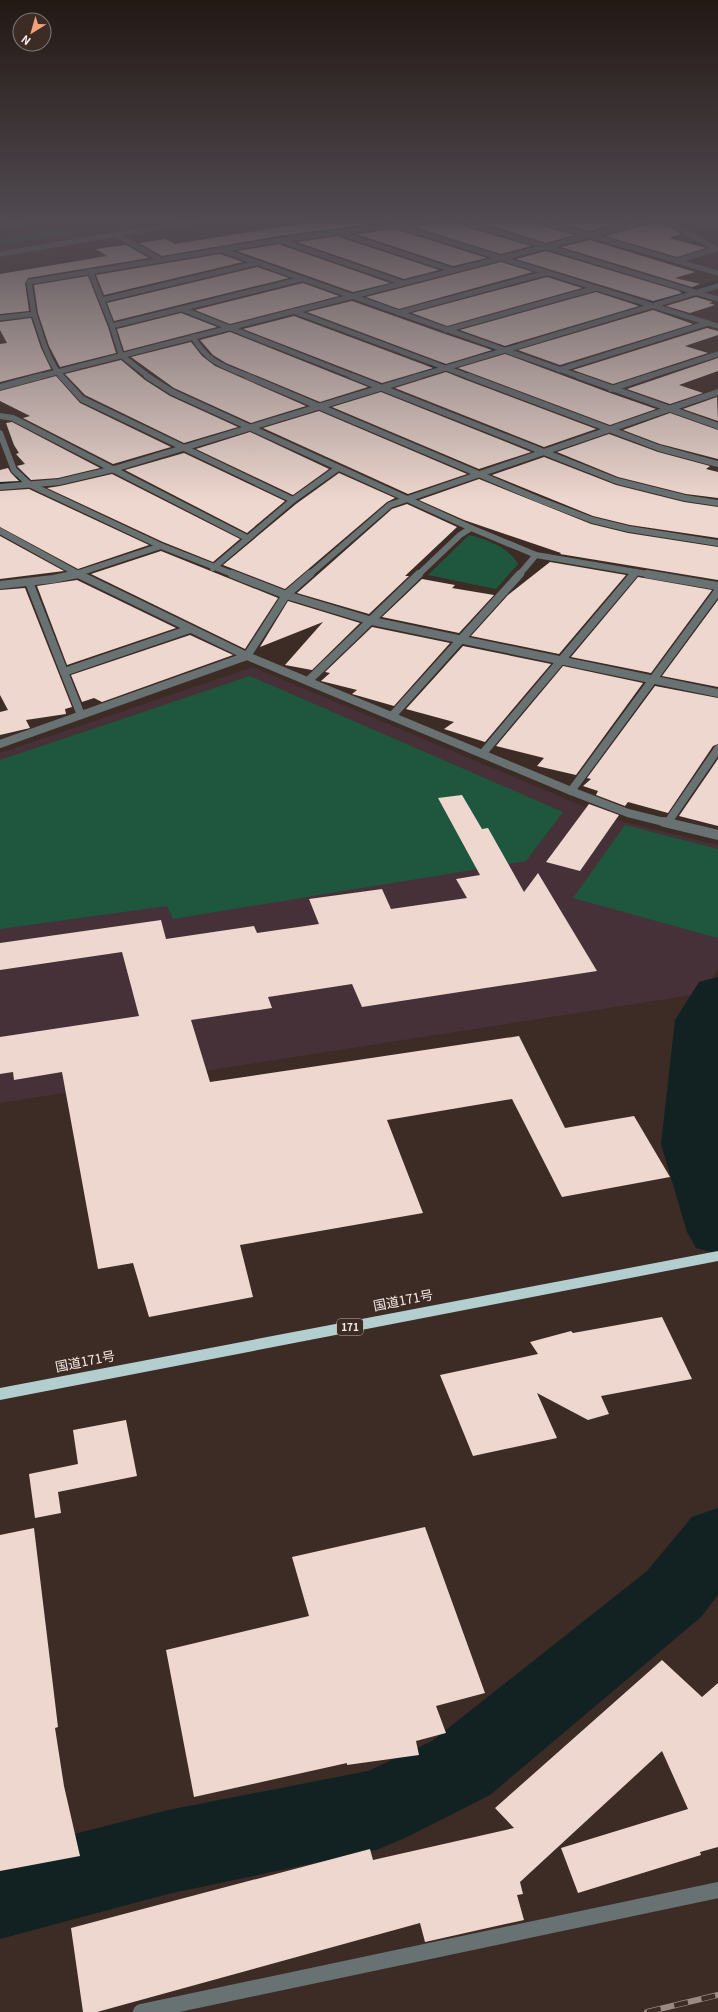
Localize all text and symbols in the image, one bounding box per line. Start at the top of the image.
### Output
north arrow [12,12,52,52]
text: N [17,32,33,50]
street label: 国道171号 [371,1284,434,1315]
road number: 171 [337,1319,363,1335]
street label: 国道171号 [53,1345,116,1376]

